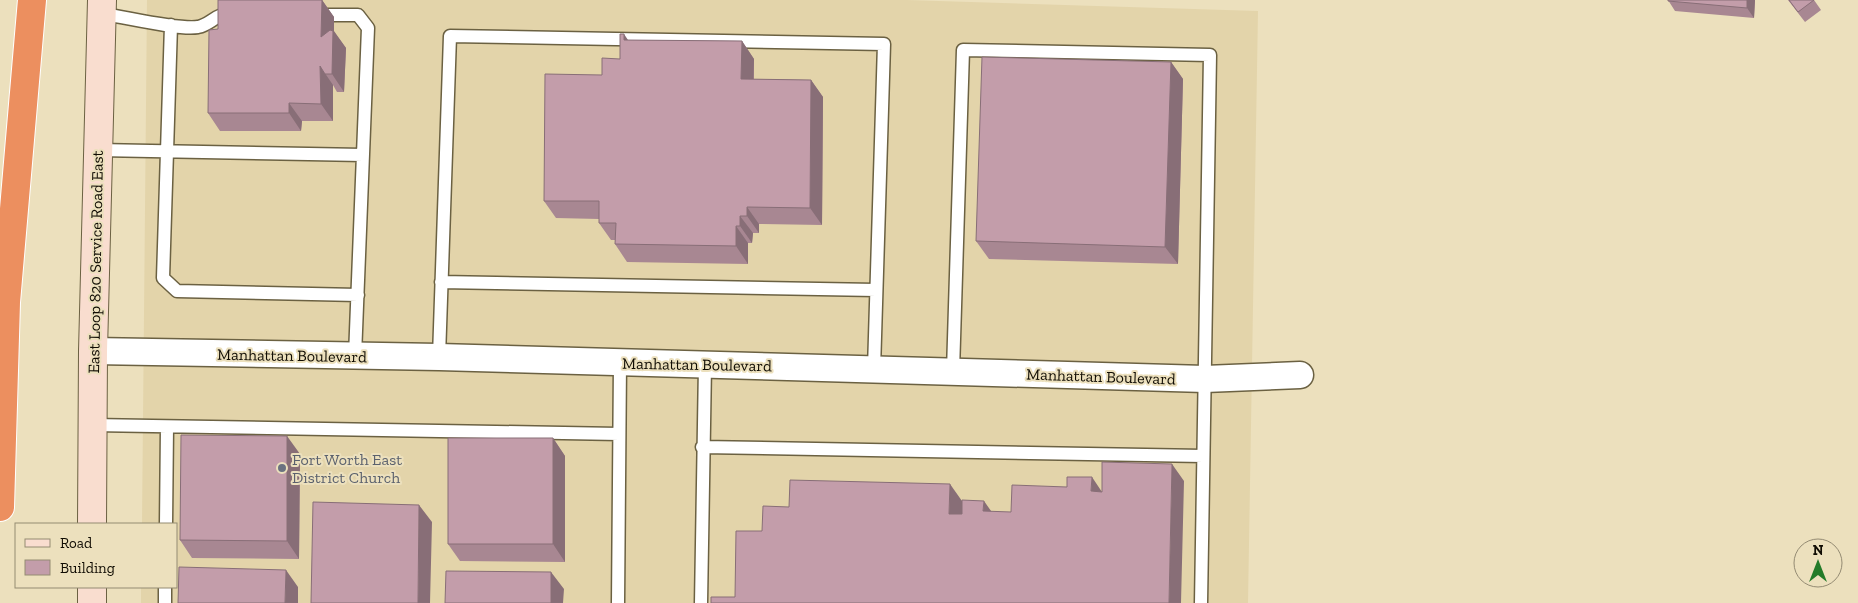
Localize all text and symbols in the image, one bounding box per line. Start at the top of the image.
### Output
street label: East Loop 820 Service Road East [84,150,107,374]
street label: Manhattan Boulevard [217,345,367,366]
street label: Manhattan Boulevard [622,354,772,375]
street label: Manhattan Boulevard [1026,364,1176,389]
place label: Fort Worth East District Church [292,450,402,487]
marker: Fort Worth East District Church [276,462,288,474]
legend [15,523,178,588]
text: Road [60,534,93,552]
north arrow [1793,538,1843,588]
text: N [1813,542,1824,559]
text: Building [60,559,115,577]

